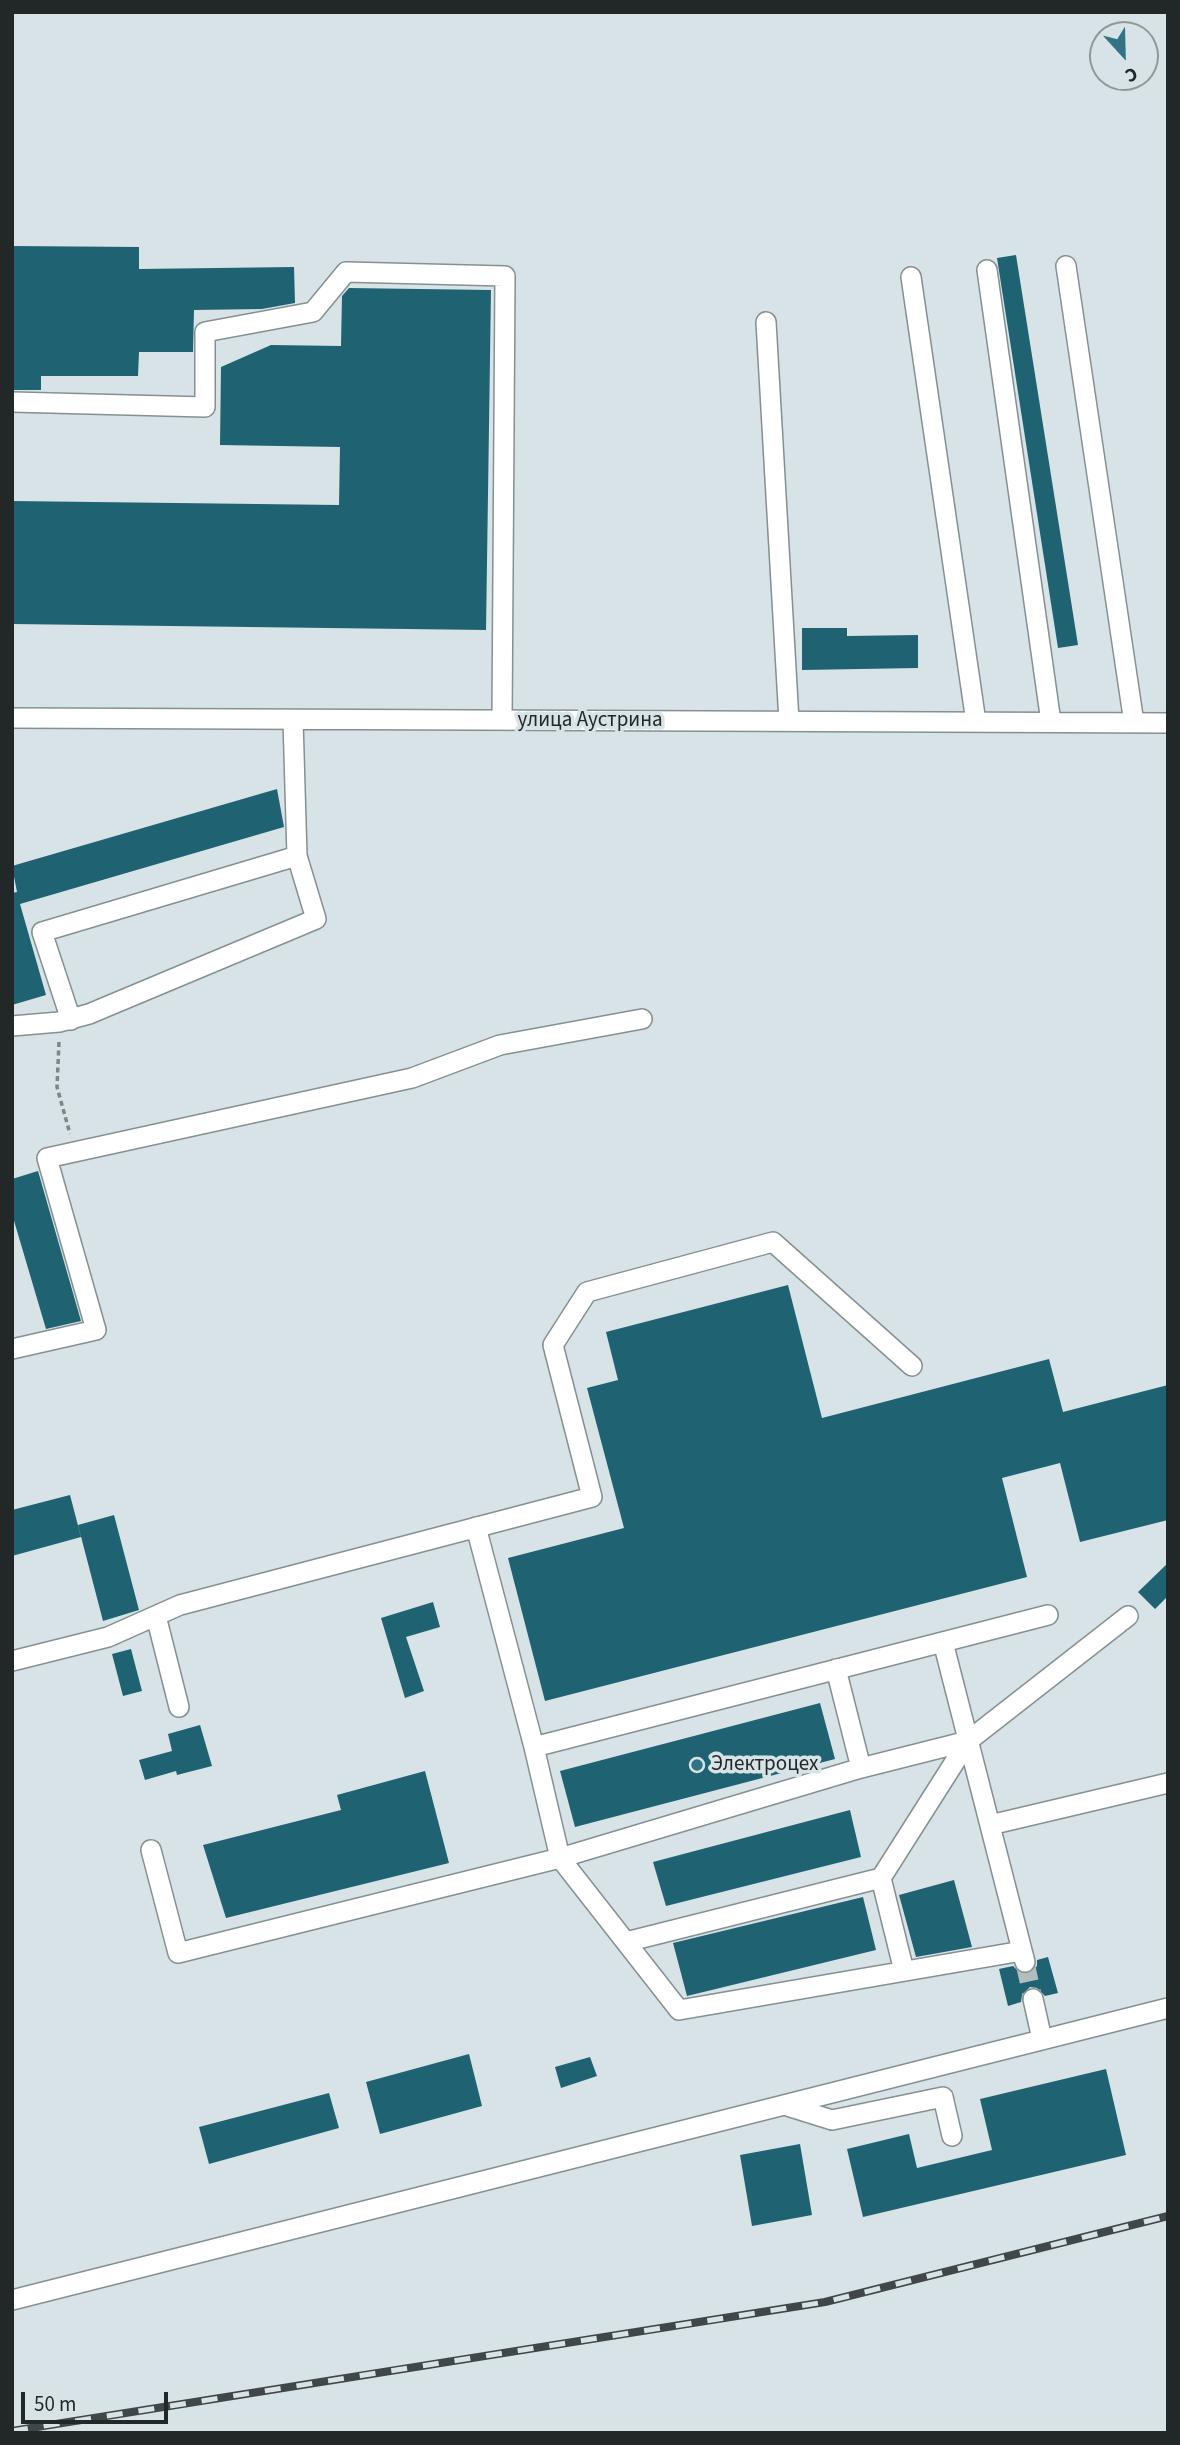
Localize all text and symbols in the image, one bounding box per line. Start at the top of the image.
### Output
north arrow [1089,21,1159,91]
text: С [1121,59,1141,89]
street label: улица Аустрина [517,708,663,734]
place label: Электроцех [711,1752,818,1778]
marker: Электроцех [689,1757,705,1773]
scale bar [24,2378,172,2422]
text: 50 m [34,2389,76,2419]

